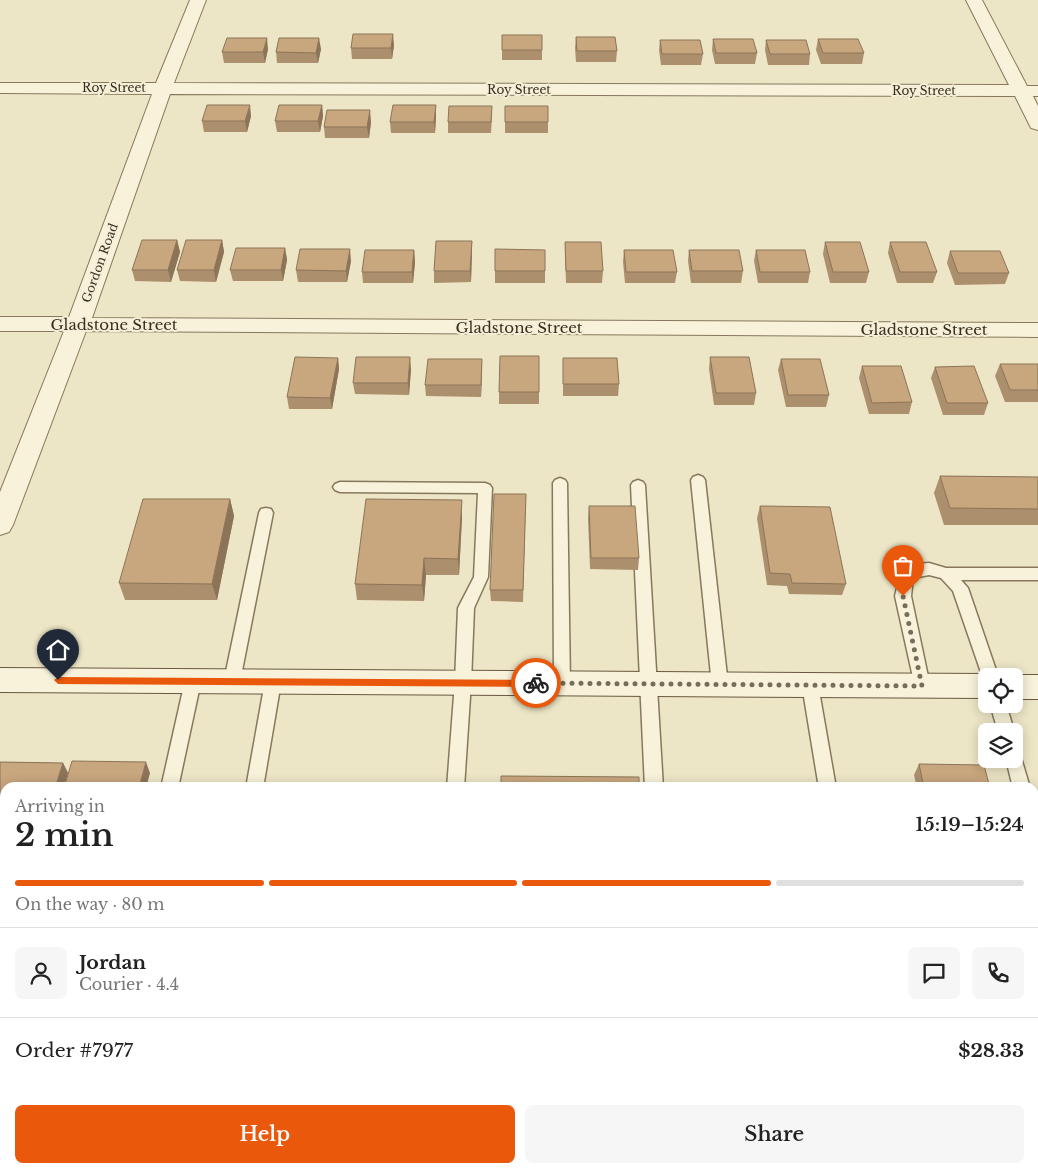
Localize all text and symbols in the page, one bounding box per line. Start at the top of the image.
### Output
street label: Roy Street [82,80,146,95]
street label: Roy Street [487,82,551,97]
street label: Roy Street [892,83,956,98]
street label: Gordon Road [78,221,121,305]
street label: Gladstone Street [50,315,178,334]
street label: Gladstone Street [455,318,583,337]
street label: Gladstone Street [860,320,988,339]
pin [882,545,924,596]
icon: bag [889,552,917,580]
pin [37,629,79,680]
icon: home [44,636,72,664]
courier [511,658,561,708]
map controls [978,668,1023,768]
button: locate [978,668,1023,713]
icon: bike [522,669,550,697]
button: layers [978,723,1023,768]
text: Arriving in [15,796,105,816]
text: 15:19–15:24 [915,813,1024,836]
text: 2 min [15,815,114,855]
text: On the way · 80 m [15,894,165,914]
button: person [15,947,67,999]
button: chat [908,947,960,999]
button: phone [972,947,1024,999]
text: Jordan [79,951,146,974]
text: Courier · 4.4 [79,974,179,994]
text: Order #7977 [15,1039,133,1062]
text: $28.33 [958,1039,1024,1062]
button: Help [15,1105,515,1163]
button: Share [525,1105,1024,1163]

